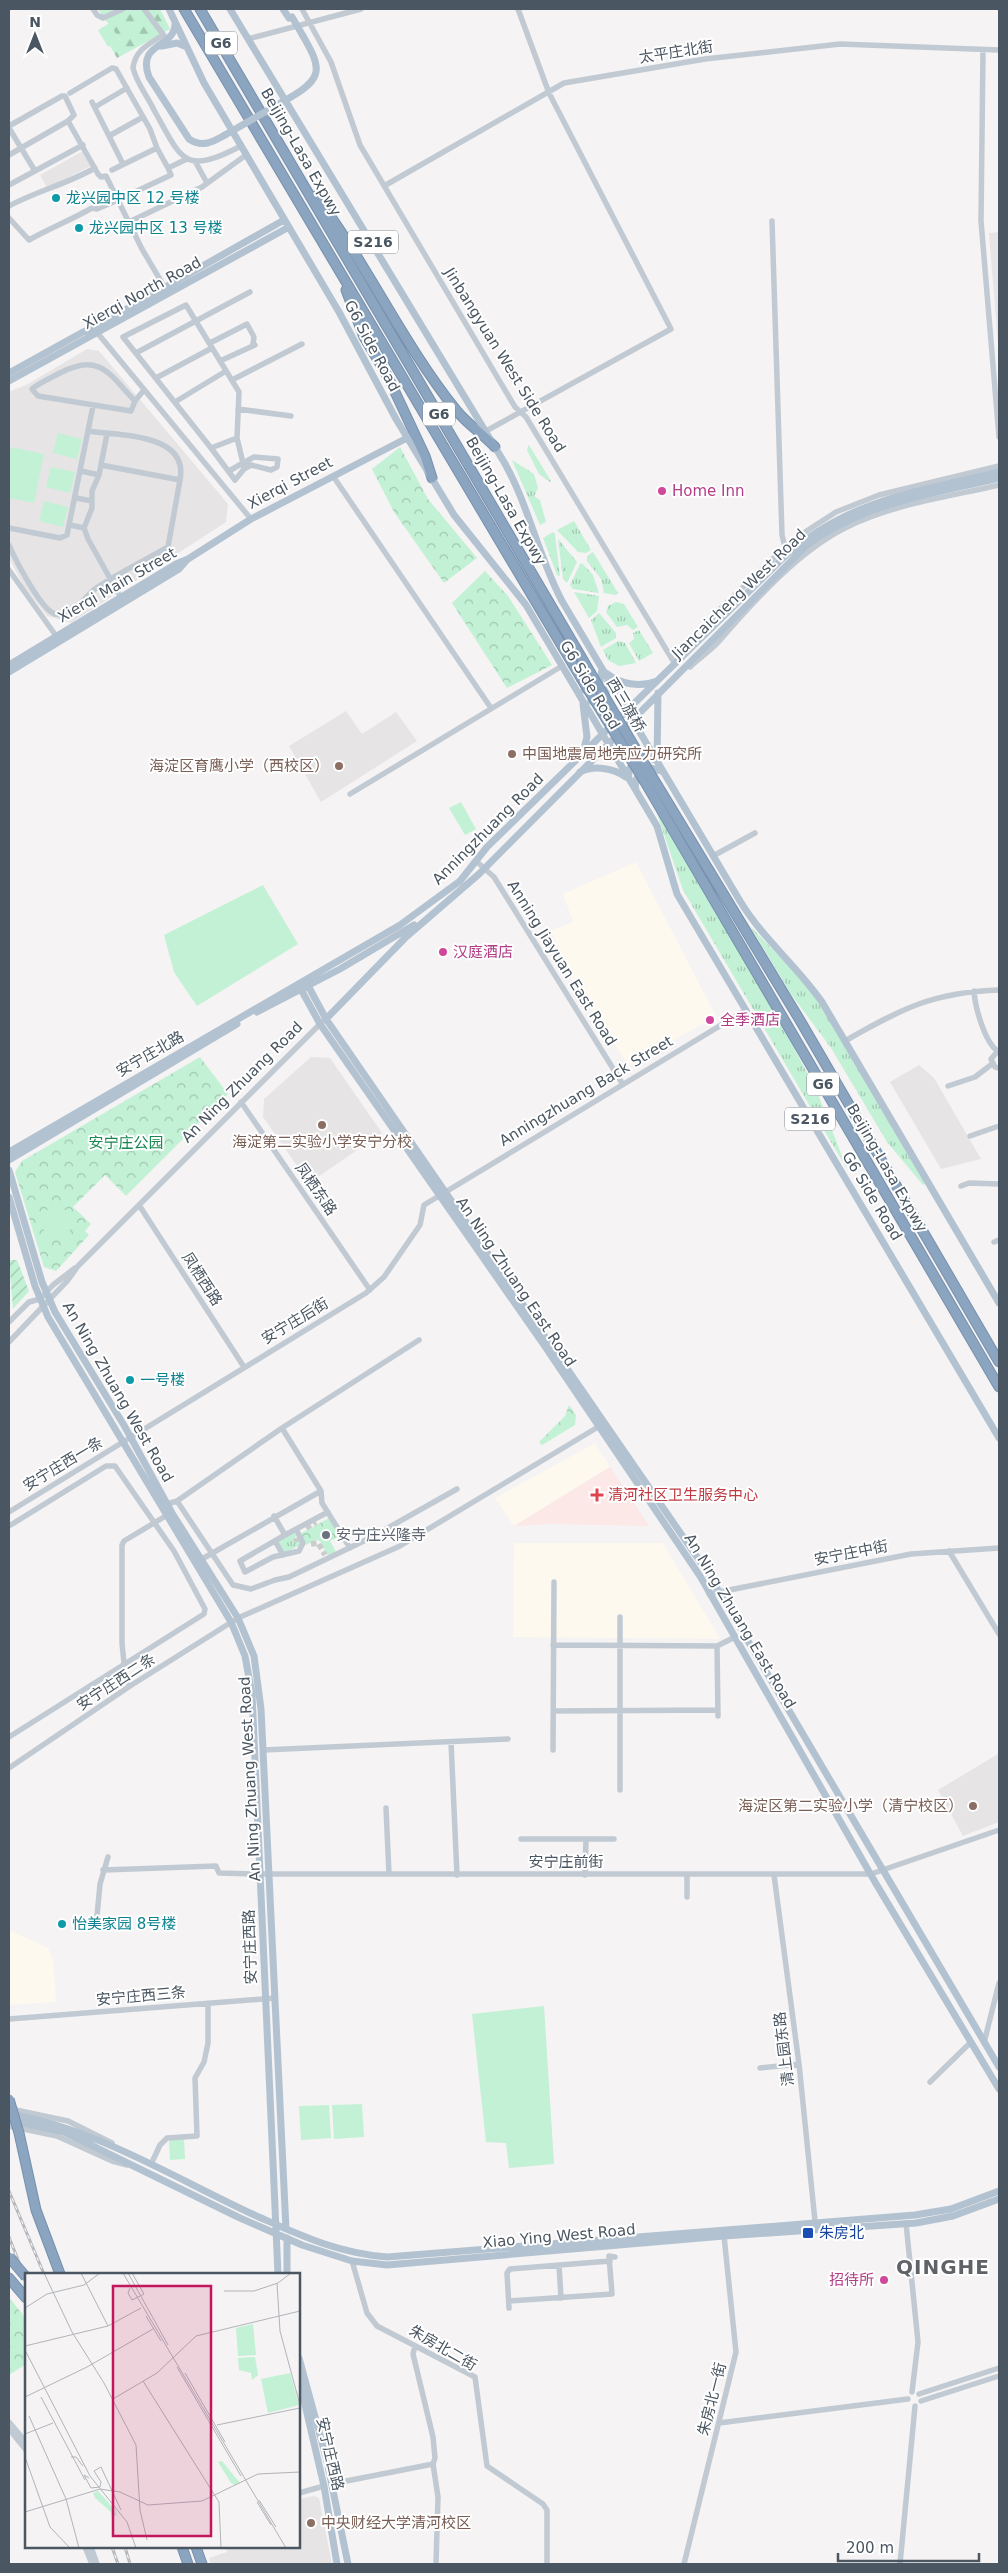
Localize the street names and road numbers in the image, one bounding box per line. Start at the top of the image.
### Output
road number: G6 [205,32,237,54]
street label: 太平庄北街 [638,37,714,67]
street label: Beijing-Lasa Expwy [257,85,345,219]
road number: S216 [348,230,398,253]
street label: Xierqi North Road [80,253,204,333]
street label: Jinbangyuan West Side Road [440,264,569,456]
street label: G6 Side Road [340,297,404,395]
road number: G6 [423,402,455,426]
street label: Beijing-Lasa Expwy [462,434,550,568]
street label: Xierqi Street [244,453,336,513]
street label: Jiancaicheng West Road [668,525,810,663]
street label: Xierqi Main Street [54,544,180,626]
street label: G6 Side Road [556,637,624,733]
street label: 西三旗桥 [603,675,649,735]
street label: Anningzhuang Road [429,770,547,888]
street label: Anning Jiayuan East Road [504,877,620,1049]
street label: An Ning Zhuang Road [178,1018,306,1146]
street label: 安宁庄北路 [113,1027,187,1081]
street label: Anningzhuang Back Street [496,1032,676,1150]
road number: G6 [807,1072,839,1096]
street label: Beijing-Lasa Expwy [843,1101,931,1235]
road number: S216 [785,1108,835,1130]
street label: G6 Side Road [838,1148,906,1244]
street label: 凤栖东路 [291,1159,341,1219]
street label: An Ning Zhuang East Road [452,1194,580,1370]
street label: 凤栖西路 [178,1249,226,1309]
street label: 安宁庄后街 [258,1294,332,1348]
street label: An Ning Zhuang West Road [59,1299,177,1485]
street label: 安宁庄西一条 [20,1433,106,1495]
street label: An Ning Zhuang East Road [681,1530,799,1712]
street label: 安宁庄中街 [812,1537,890,1569]
street label: 安宁庄西二条 [73,1650,159,1714]
street label: An Ning Zhuang West Road [236,1676,264,1882]
street label: 安宁庄前街 [528,1853,604,1871]
street label: 安宁庄西路 [240,1909,260,1985]
street label: 安宁庄西三条 [95,1983,187,2009]
street label: 清上园东路 [770,2011,798,2087]
street label: Xiao Ying West Road [482,2220,636,2252]
street label: 朱房北二街 [406,2321,480,2375]
street label: 朱房北一街 [694,2360,730,2438]
street label: 安宁庄西路 [313,2415,347,2493]

